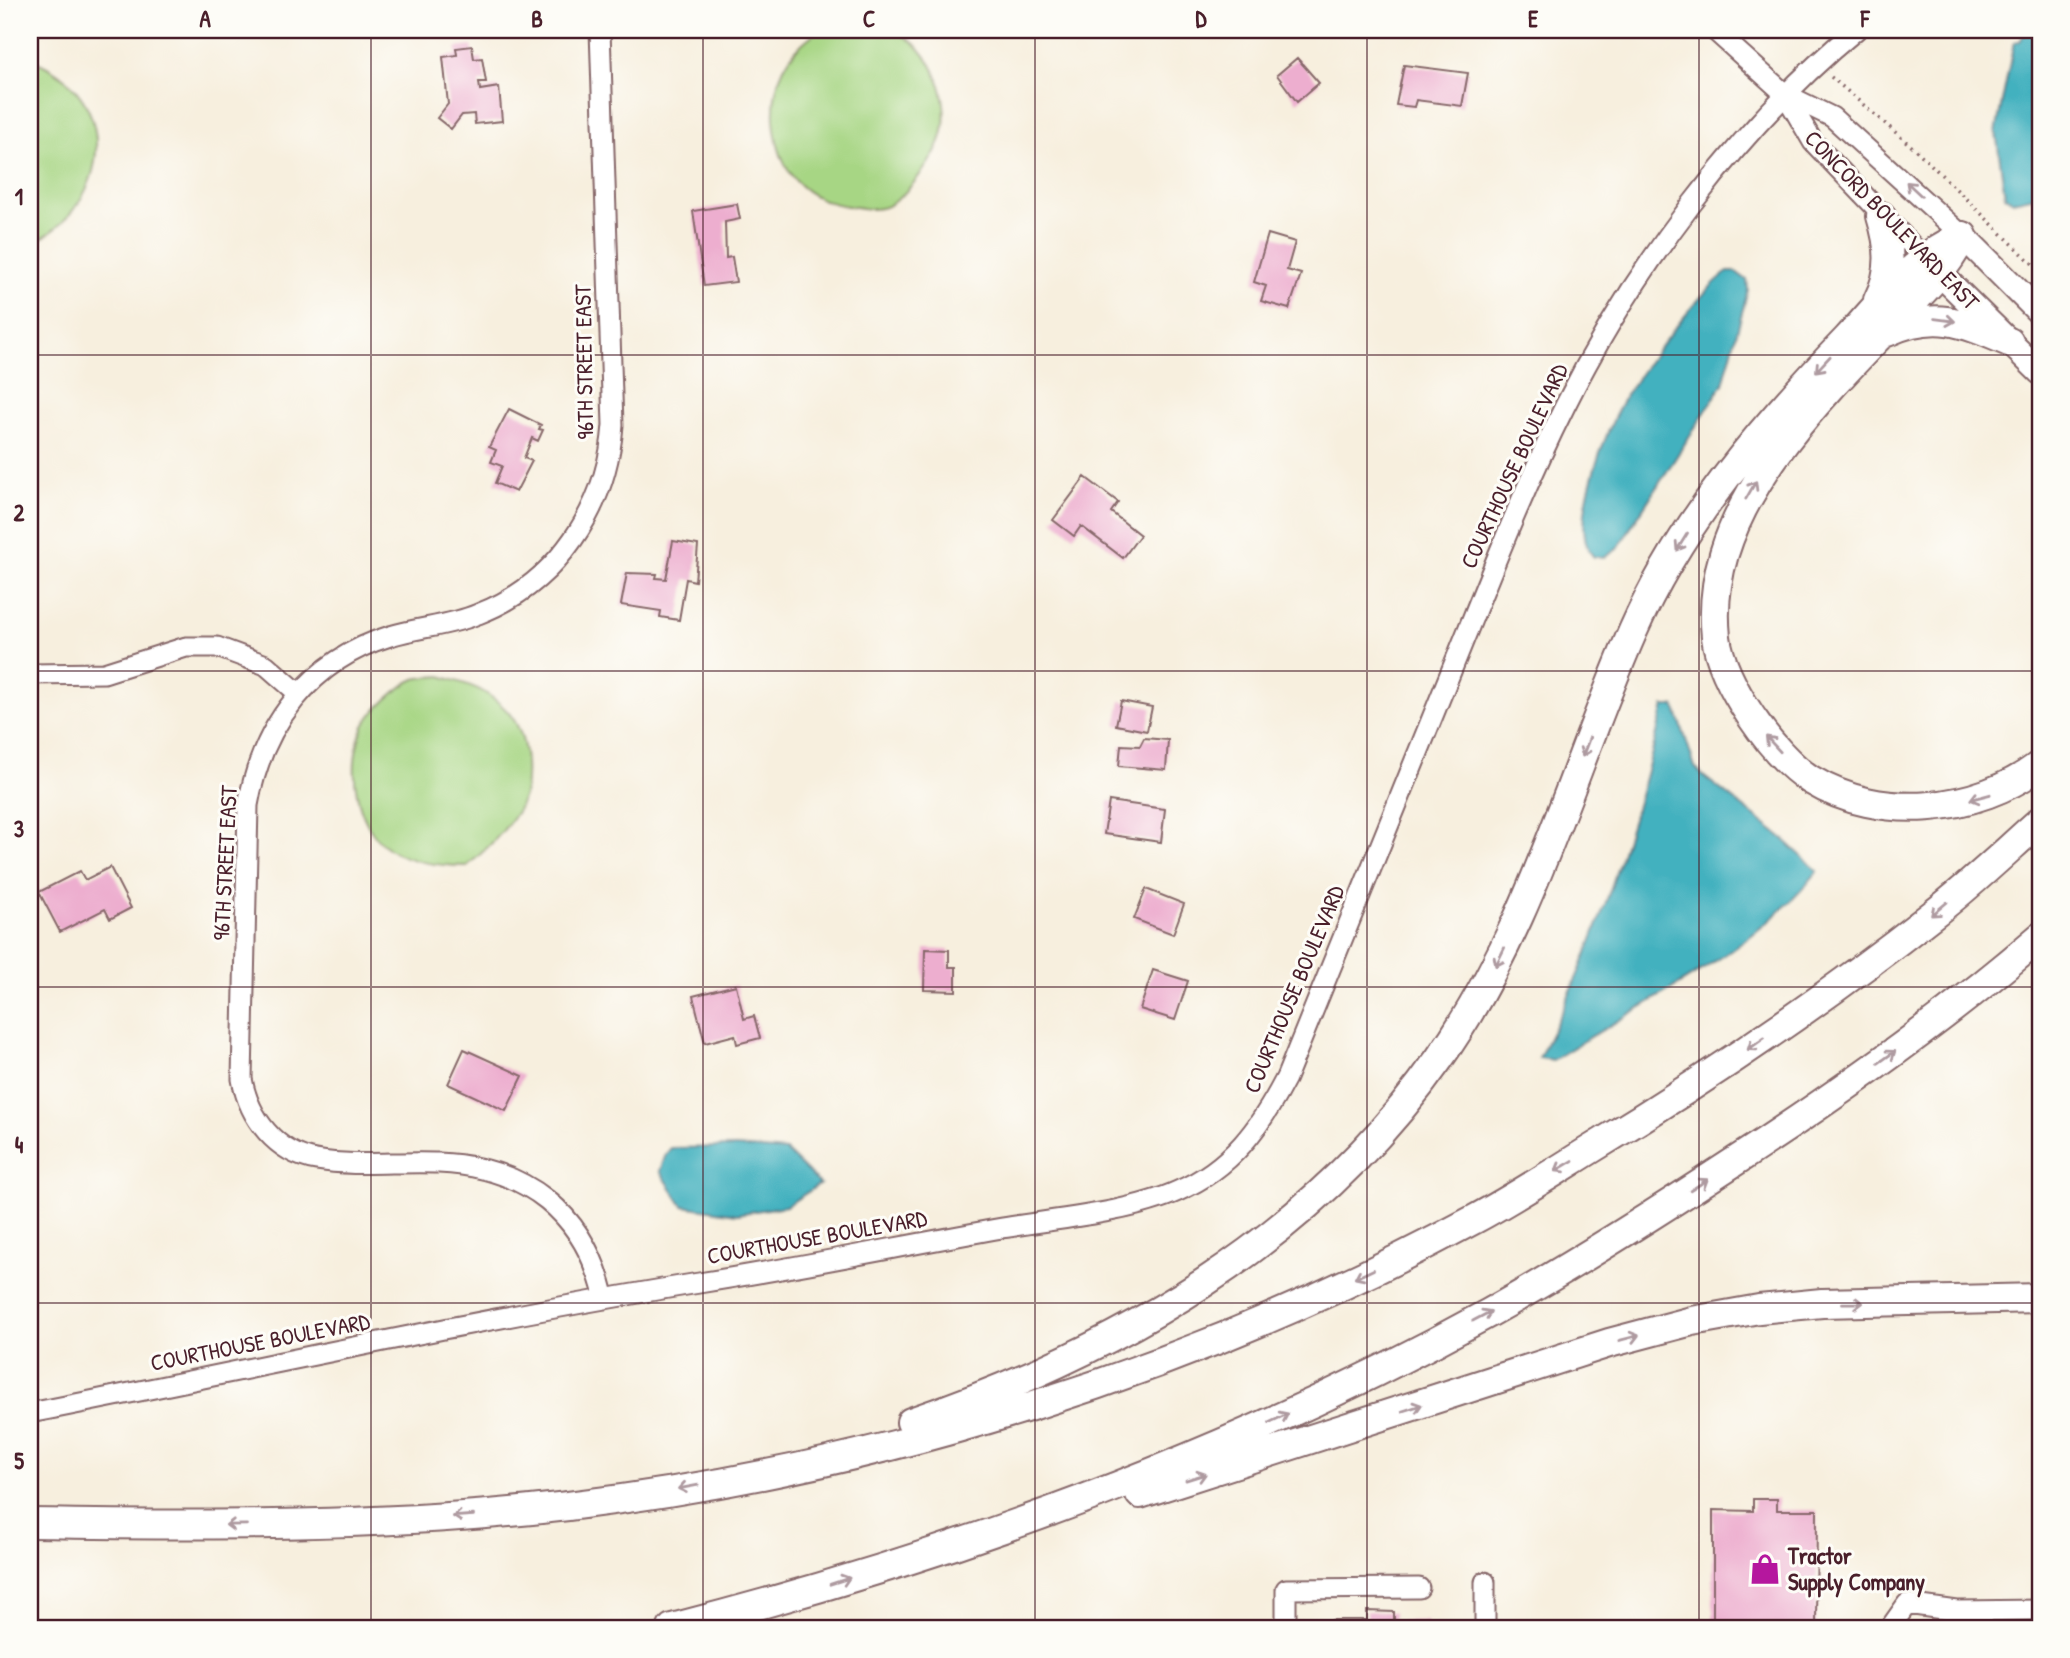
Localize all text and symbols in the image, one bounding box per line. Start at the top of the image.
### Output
text: A [199,3,211,34]
text: B [531,3,543,34]
text: C [863,3,875,34]
text: D [1196,3,1208,34]
text: E [1528,3,1539,34]
text: F [1860,3,1871,34]
street label: CONCORD BOULEVARD EAST [1798,123,1987,317]
text: 1 [15,181,23,212]
one-way arrow [1906,181,1923,198]
street label: 96TH STREET EAST [567,284,600,440]
one-way arrow [1933,314,1956,327]
one-way arrow [1815,355,1832,372]
street label: COURTHOUSE BOULEVARD [1452,358,1575,573]
one-way arrow [1745,480,1759,500]
text: 2 [14,497,25,528]
one-way arrow [1675,531,1689,551]
one-way arrow [1765,735,1781,753]
one-way arrow [1579,736,1591,758]
street label: 96TH STREET EAST [205,784,244,941]
one-way arrow [1970,791,1992,804]
text: 3 [14,813,24,844]
street label: COURTHOUSE BOULEVARD [1236,880,1351,1097]
one-way arrow [1930,902,1948,917]
one-way arrow [1492,947,1506,967]
one-way arrow [1747,1037,1766,1051]
one-way arrow [1877,1050,1896,1064]
text: 4 [15,1129,24,1160]
one-way arrow [1554,1159,1574,1173]
one-way arrow [1689,1178,1708,1192]
street label: COURTHOUSE BOULEVARD [705,1202,929,1271]
one-way arrow [1354,1268,1375,1281]
one-way arrow [1841,1296,1864,1309]
street label: COURTHOUSE BOULEVARD [148,1305,372,1378]
one-way arrow [1472,1309,1492,1323]
one-way arrow [1617,1330,1639,1343]
one-way arrow [1401,1401,1423,1413]
one-way arrow [1268,1411,1289,1424]
text: 5 [14,1445,24,1476]
one-way arrow [1184,1469,1206,1482]
one-way arrow [677,1481,700,1495]
one-way arrow [452,1510,475,1523]
one-way arrow [224,1518,247,1532]
place label: Tractor Supply Company [1787,1540,1925,1598]
shop icon: Tractor Supply Company [1748,1552,1782,1586]
one-way arrow [829,1574,851,1587]

